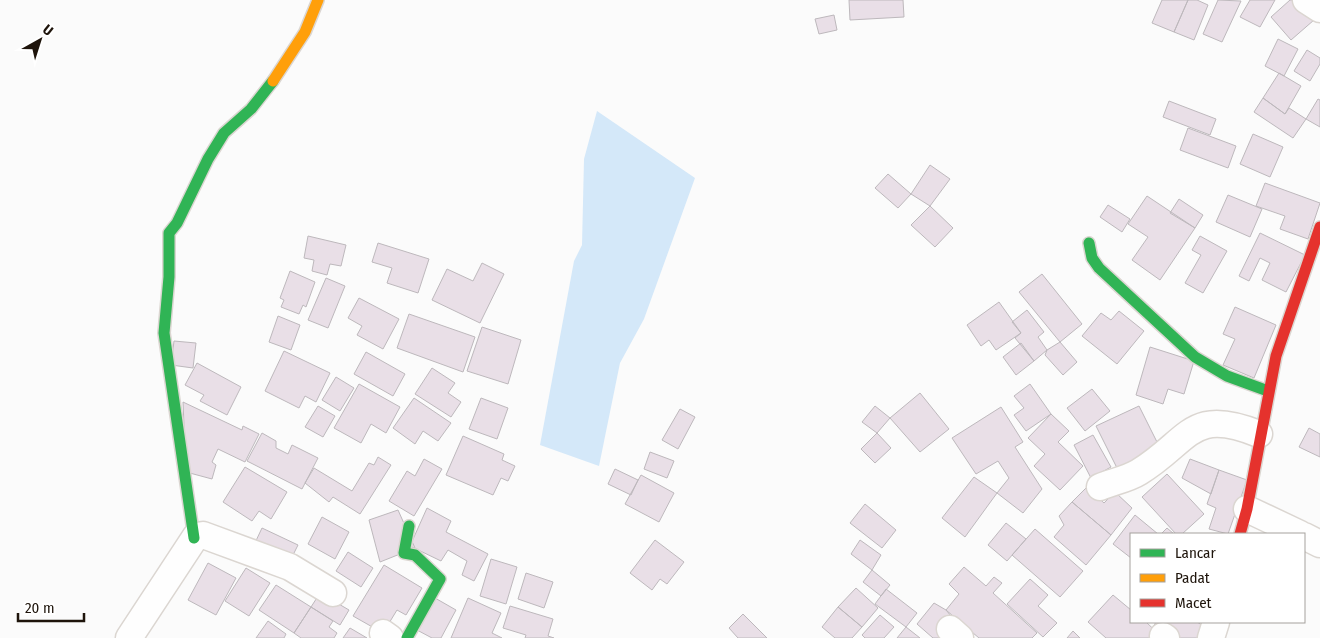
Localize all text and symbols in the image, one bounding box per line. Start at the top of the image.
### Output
north arrow [15,15,65,65]
text: U [39,21,56,39]
legend [1130,533,1305,623]
text: Lancar [1175,544,1216,562]
text: Padat [1175,569,1210,587]
scale bar [18,590,84,622]
text: Macet [1175,594,1212,612]
text: 20 m [25,599,55,617]

